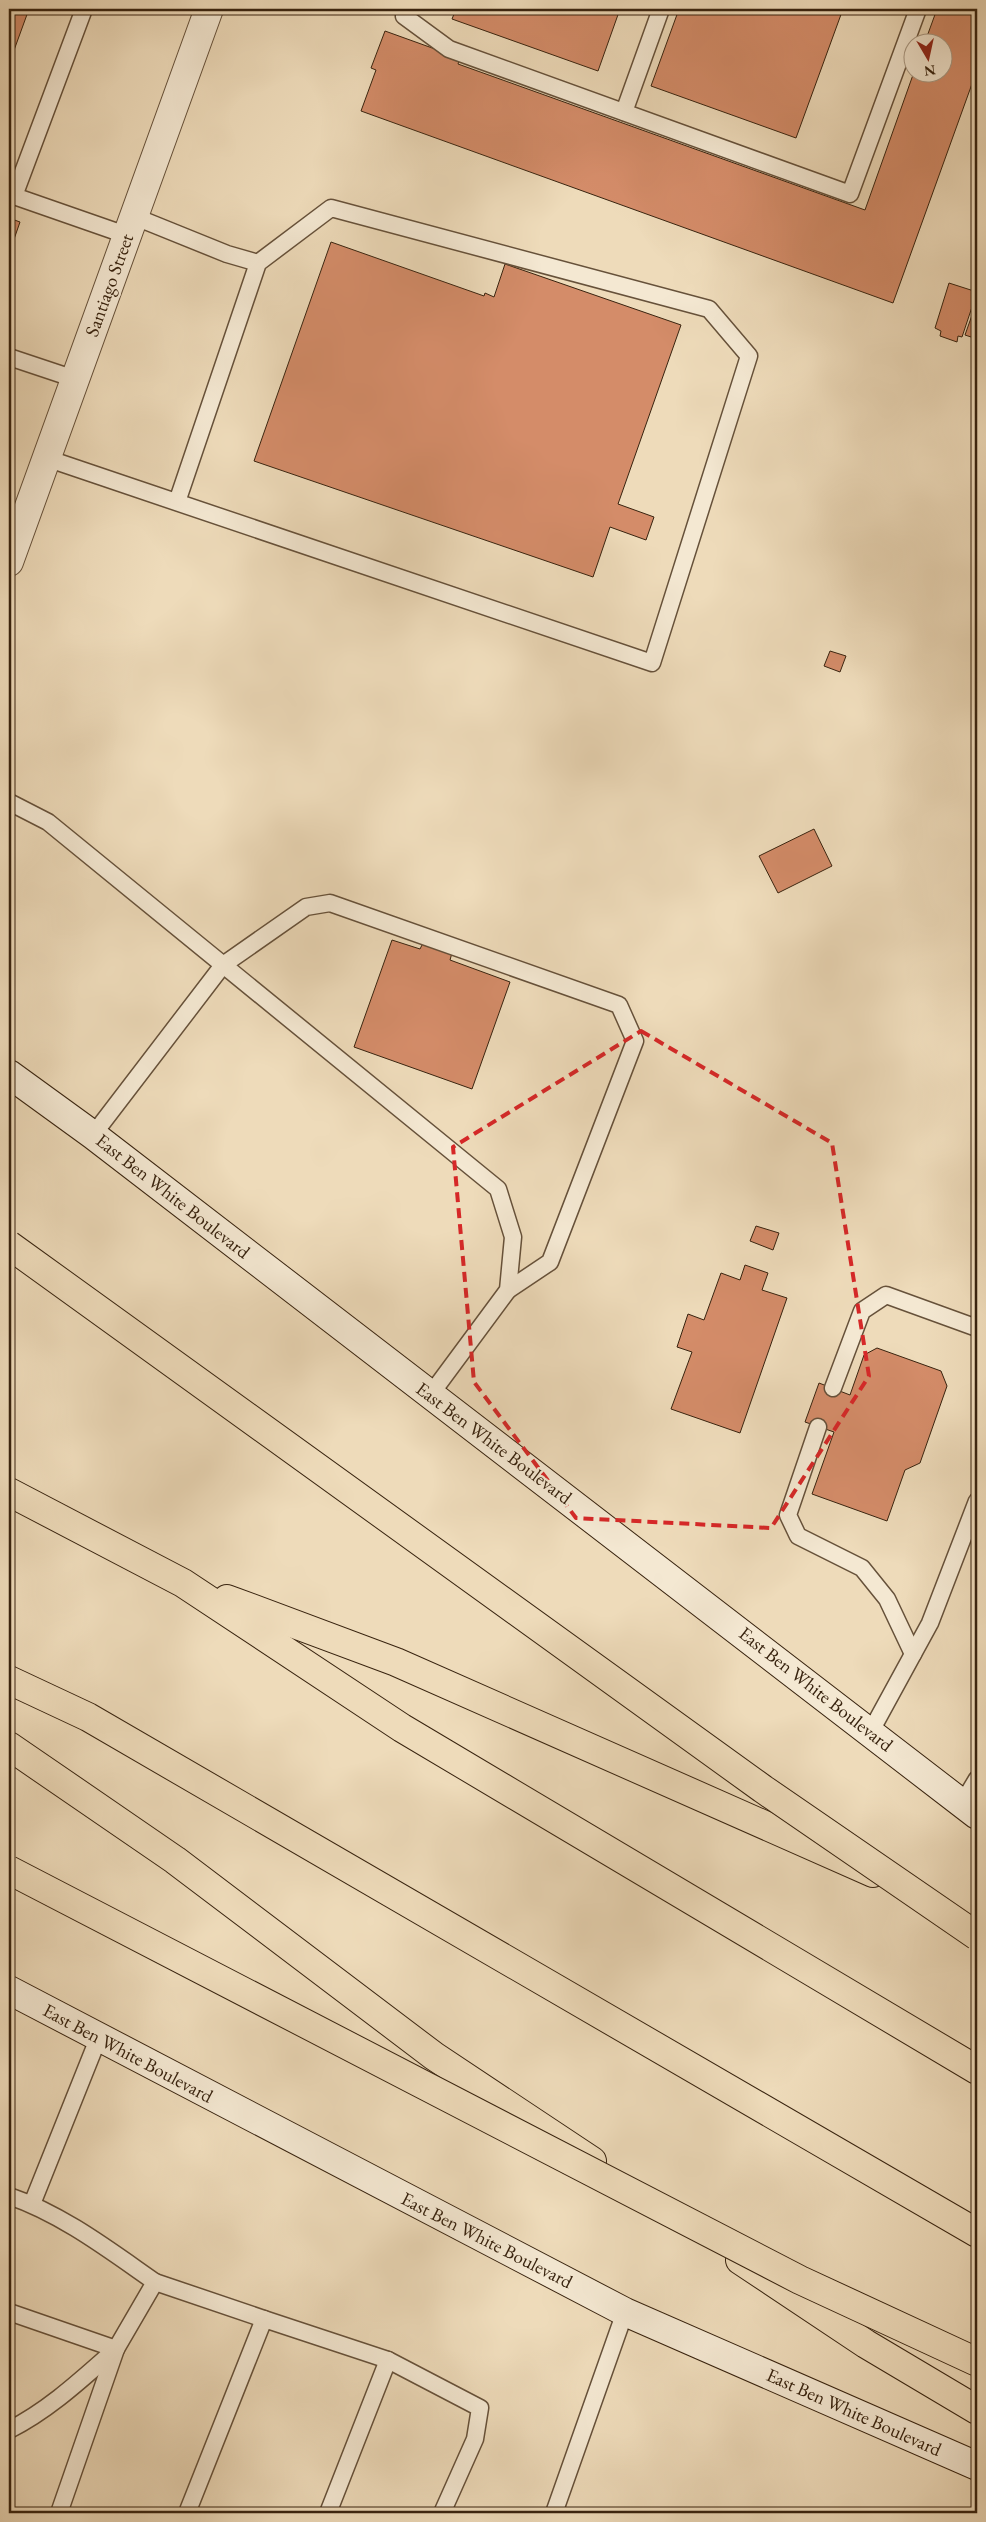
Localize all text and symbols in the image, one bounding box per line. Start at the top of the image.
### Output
north arrow [904,32,954,82]
text: N [922,61,937,81]
street label: Santiago Street [79,230,139,340]
street label: East Ben White Boulevard [91,1128,256,1264]
street label: East Ben White Boulevard [411,1376,577,1510]
street label: East Ben White Boulevard [734,1621,899,1757]
street label: East Ben White Boulevard [39,1998,218,2109]
street label: East Ben White Boulevard [397,2186,577,2294]
street label: East Ben White Boulevard [762,2362,946,2462]

